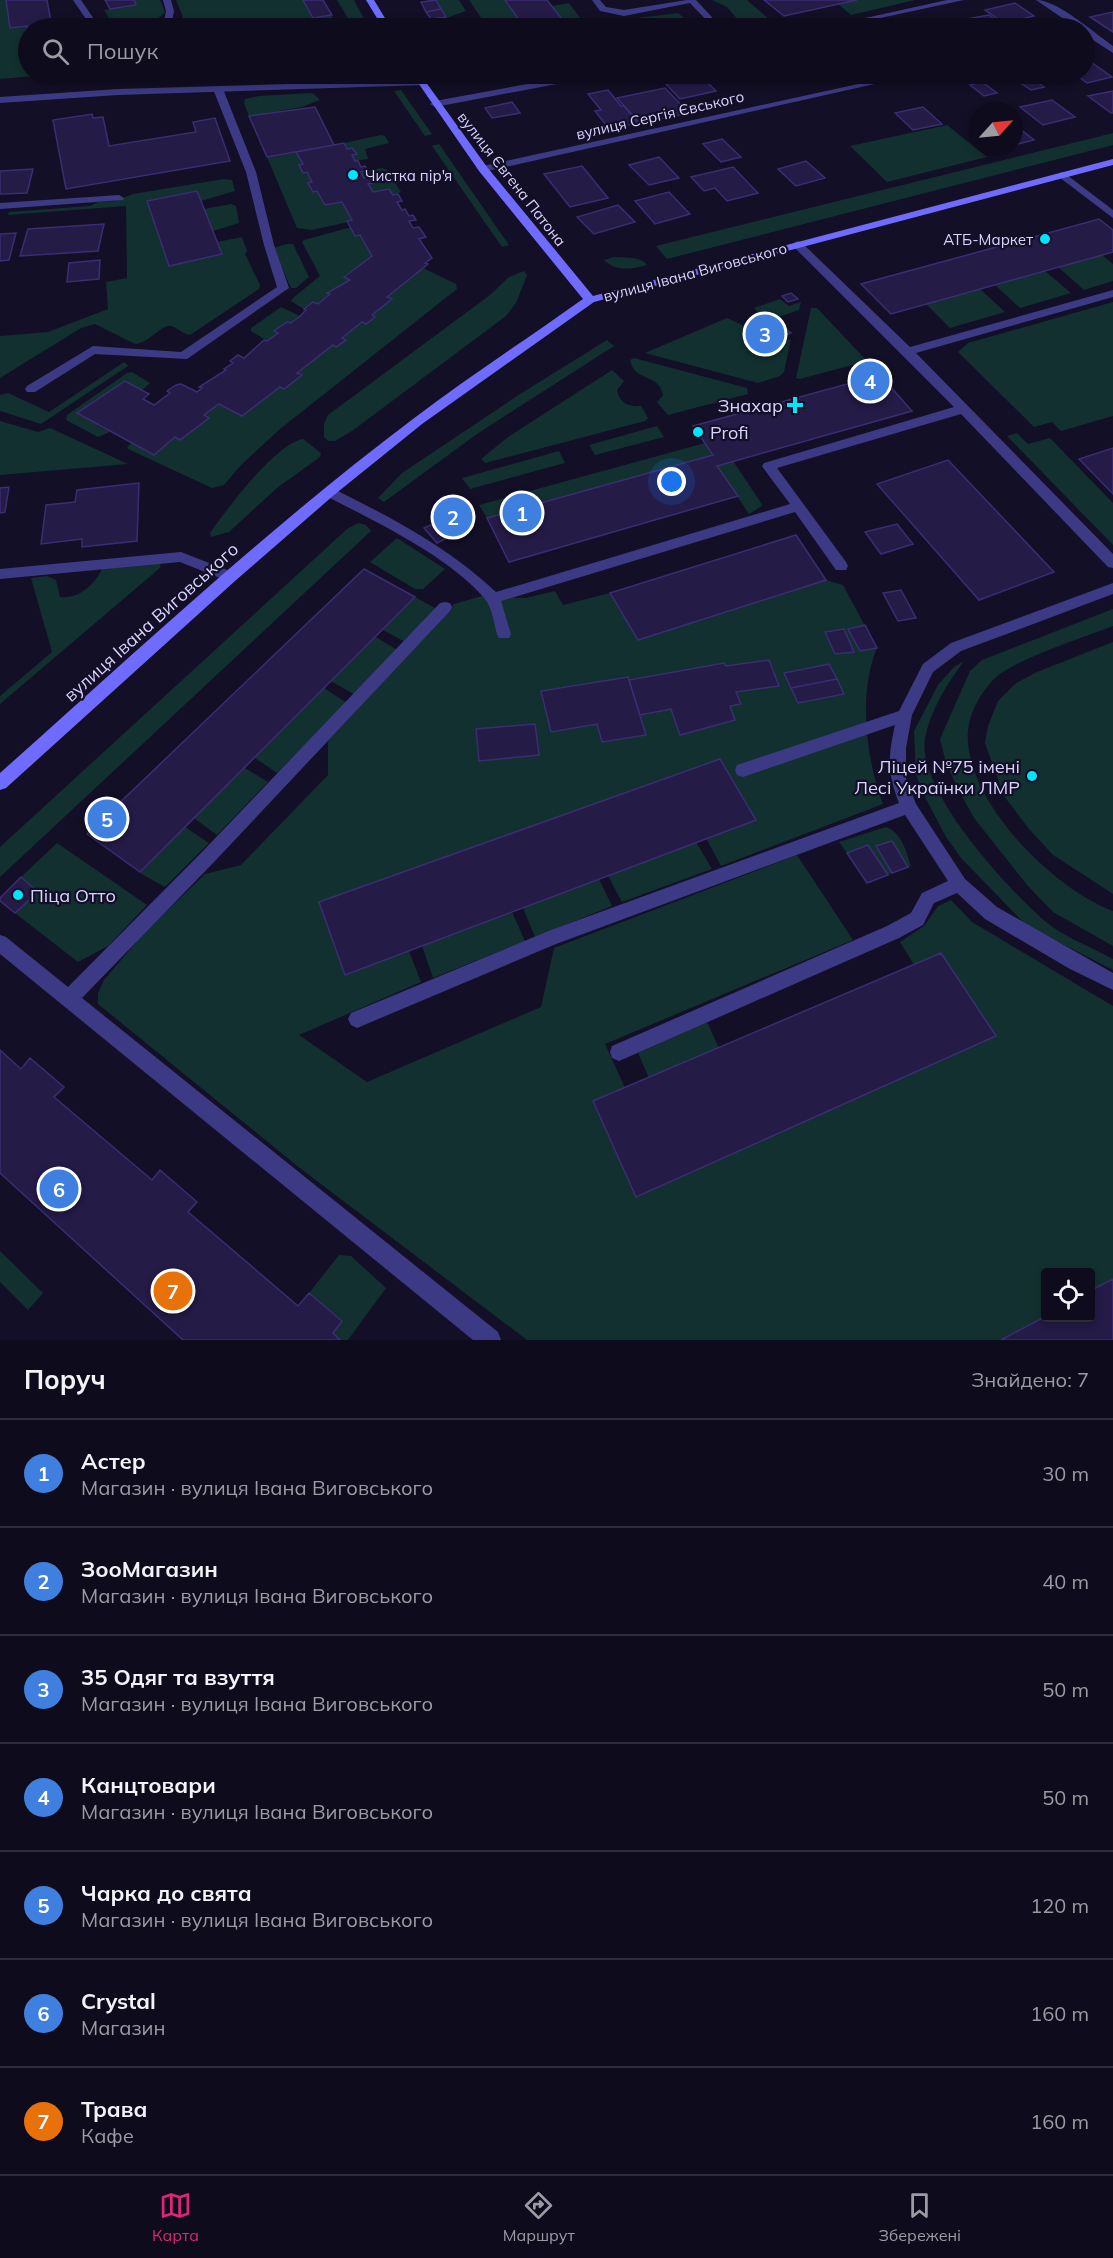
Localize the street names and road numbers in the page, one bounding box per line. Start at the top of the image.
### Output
street label: вулиця Сергія Євського [574,86,746,144]
street label: вулиця Євгена Патона [454,108,570,250]
street label: вулиця Івана Виговського [601,238,789,306]
street label: вулиця Івана Виговського [59,537,243,707]

